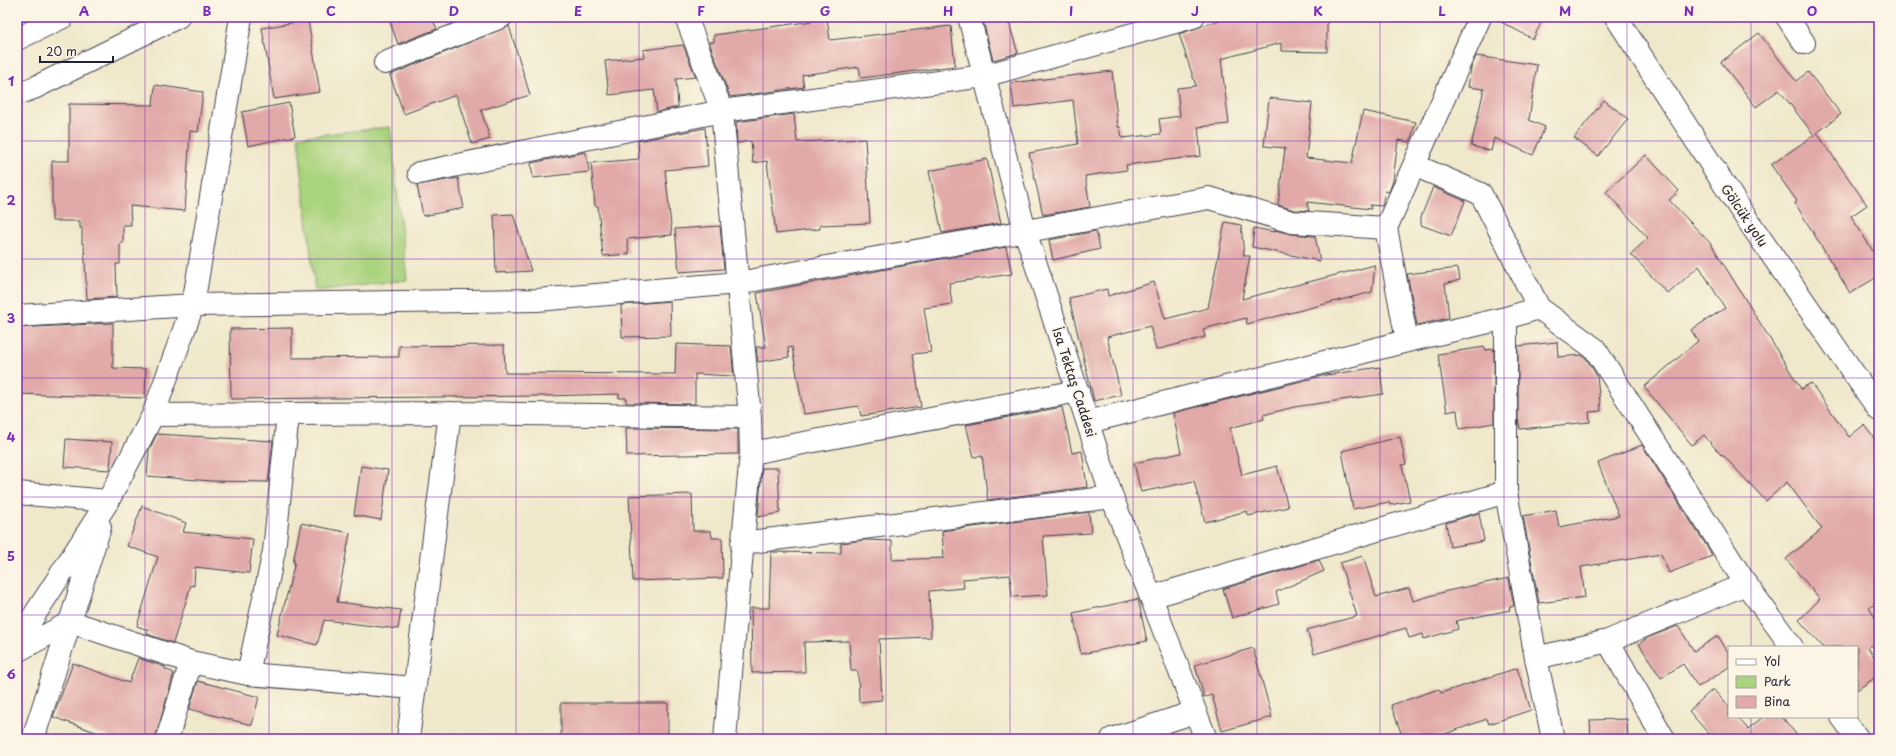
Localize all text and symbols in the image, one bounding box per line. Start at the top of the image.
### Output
text: A [79,1,89,20]
text: B [203,1,212,20]
text: C [326,1,336,20]
text: D [449,1,459,20]
text: E [574,1,582,20]
text: F [697,1,705,20]
text: G [820,1,830,20]
text: H [943,1,953,20]
text: I [1069,1,1073,20]
text: J [1191,1,1199,20]
text: K [1313,1,1323,20]
text: L [1438,1,1446,20]
text: M [1559,1,1571,20]
text: N [1684,1,1694,20]
text: O [1807,1,1817,20]
scale bar [40,38,113,64]
text: 20 m [46,42,77,60]
text: 1 [8,71,14,90]
street label: Gölcük yolu [1717,180,1773,250]
text: 2 [6,190,16,209]
text: 3 [7,308,16,327]
street label: İsa Tektaş Caddesi [1048,325,1102,439]
text: 4 [7,427,16,446]
text: 5 [7,546,15,565]
legend [1728,646,1858,718]
text: Yol [1764,652,1780,670]
text: 6 [6,664,16,683]
text: Park [1764,672,1791,690]
text: Bina [1764,692,1790,710]

